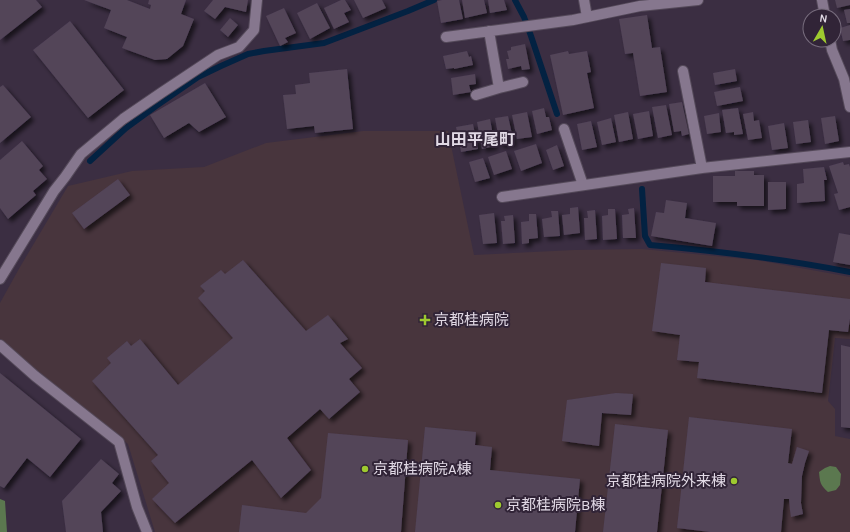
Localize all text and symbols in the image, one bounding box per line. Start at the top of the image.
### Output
north arrow [802,8,842,48]
text: N [819,12,828,26]
district label: 山田平尾町 [435,130,515,149]
place label: 京都桂病院 [434,311,509,329]
marker: 京都桂病院 [419,314,431,326]
place label: 京都桂病院A棟 [373,460,472,478]
marker: 京都桂病院A棟 [360,464,370,474]
place label: 京都桂病院外来棟 [606,472,726,490]
marker: 京都桂病院外来棟 [729,476,739,486]
place label: 京都桂病院B棟 [506,496,605,514]
marker: 京都桂病院B棟 [493,500,503,510]

